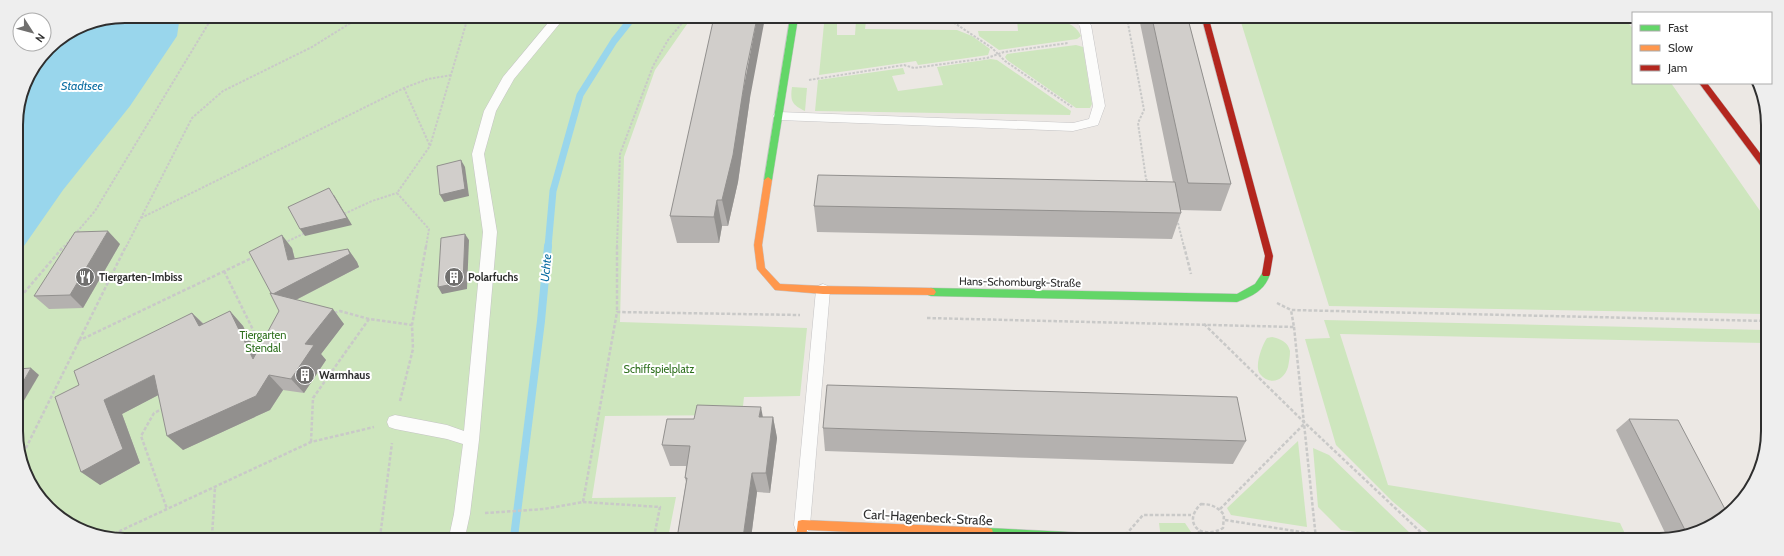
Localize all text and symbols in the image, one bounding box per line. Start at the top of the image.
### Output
north arrow [12,12,52,52]
legend [1632,12,1772,84]
text: Fast [1668,20,1688,35]
text: N [32,31,48,45]
text: Slow [1668,40,1693,55]
text: Jam [1667,60,1687,75]
water label: Stadtsee [61,78,103,93]
water label: Uchte [537,253,554,283]
restaurant icon: Tiergarten-Imbiss [74,266,96,288]
building icon: Polarfuchs [443,266,465,288]
place label: Tiergarten-Imbiss [99,270,183,284]
place label: Polarfuchs [468,270,519,284]
street label: Hans-Schomburgk-Straße [959,274,1081,290]
park label: Tiergarten Stendal [240,328,286,355]
park label: Schiffspielplatz [623,362,695,376]
building icon: Warmhaus [294,364,316,386]
place label: Warmhaus [319,368,370,382]
street label: Carl-Hagenbeck-Straße [863,506,993,528]

